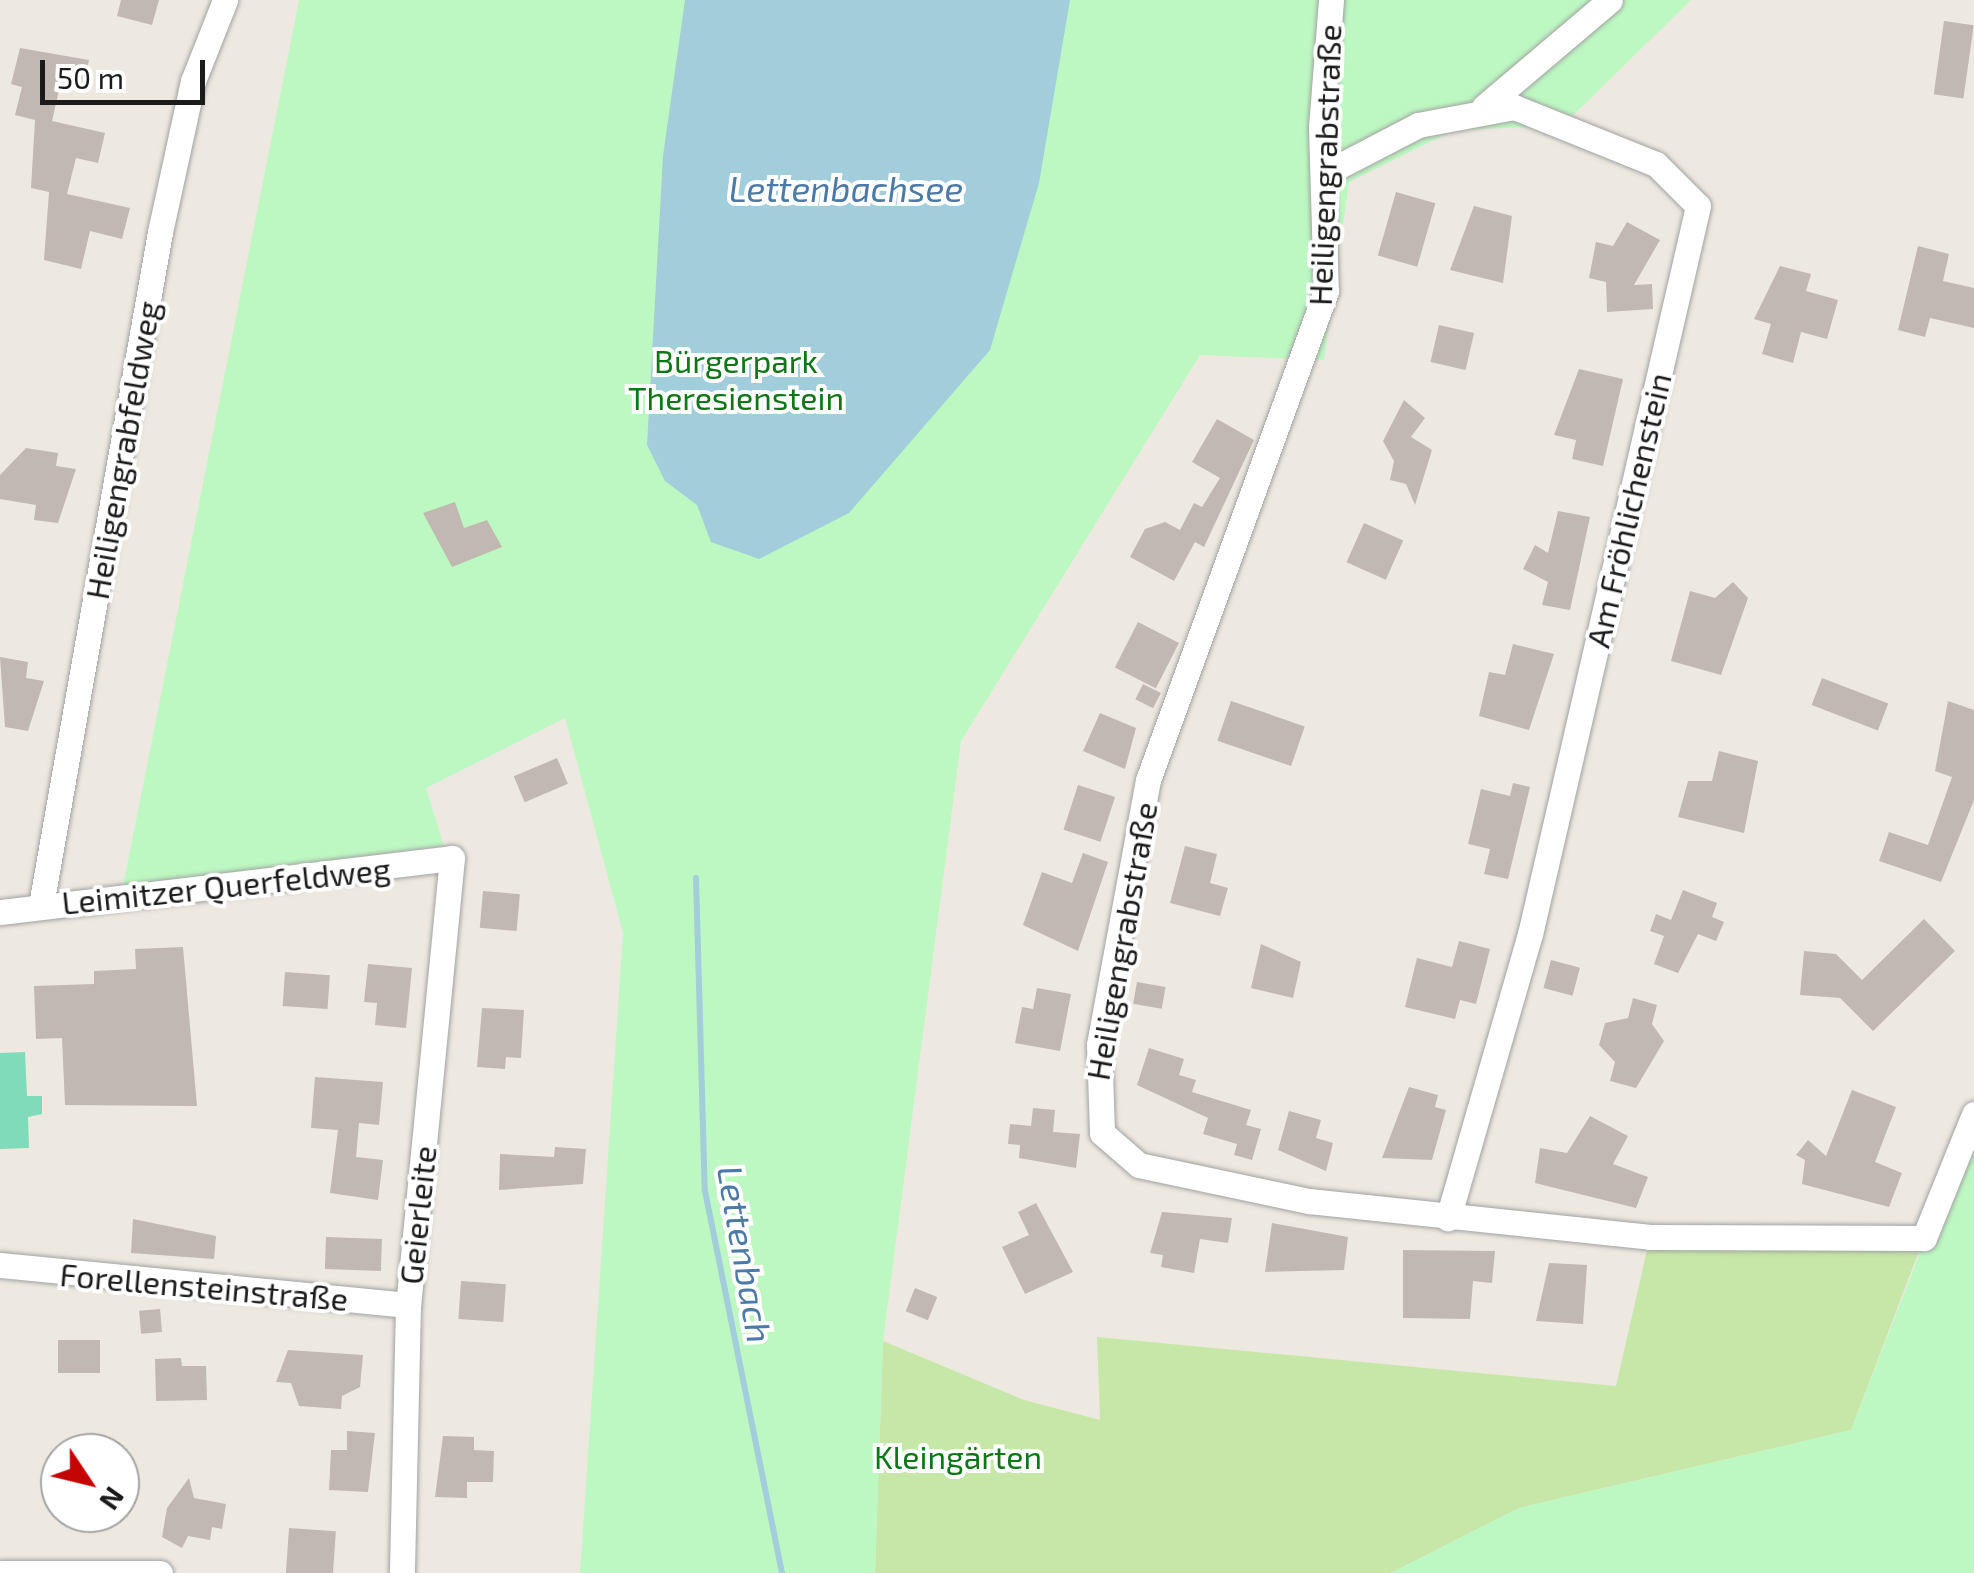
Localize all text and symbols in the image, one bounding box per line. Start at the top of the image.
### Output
street label: Heiligengrabstraße [1300,24,1348,306]
scale bar [45,40,210,102]
text: 50 m [57,59,124,95]
water label: Lettenbachsee [729,167,963,209]
street label: Heiligengrabfeldweg [77,298,167,602]
park label: Bürgerpark Theresienstein [628,342,844,417]
street label: Am Fröhlichenstein [1578,369,1678,651]
street label: Heiligengrabstraße [1078,799,1164,1083]
street label: Leimitzer Querfeldweg [59,849,393,921]
street label: Geierleite [391,1144,443,1286]
water label: Lettenbach [710,1162,782,1346]
street label: Forellensteinstraße [58,1254,350,1318]
north arrow [40,1433,140,1533]
park label: Kleingärten [874,1437,1042,1475]
text: N [93,1481,133,1517]

